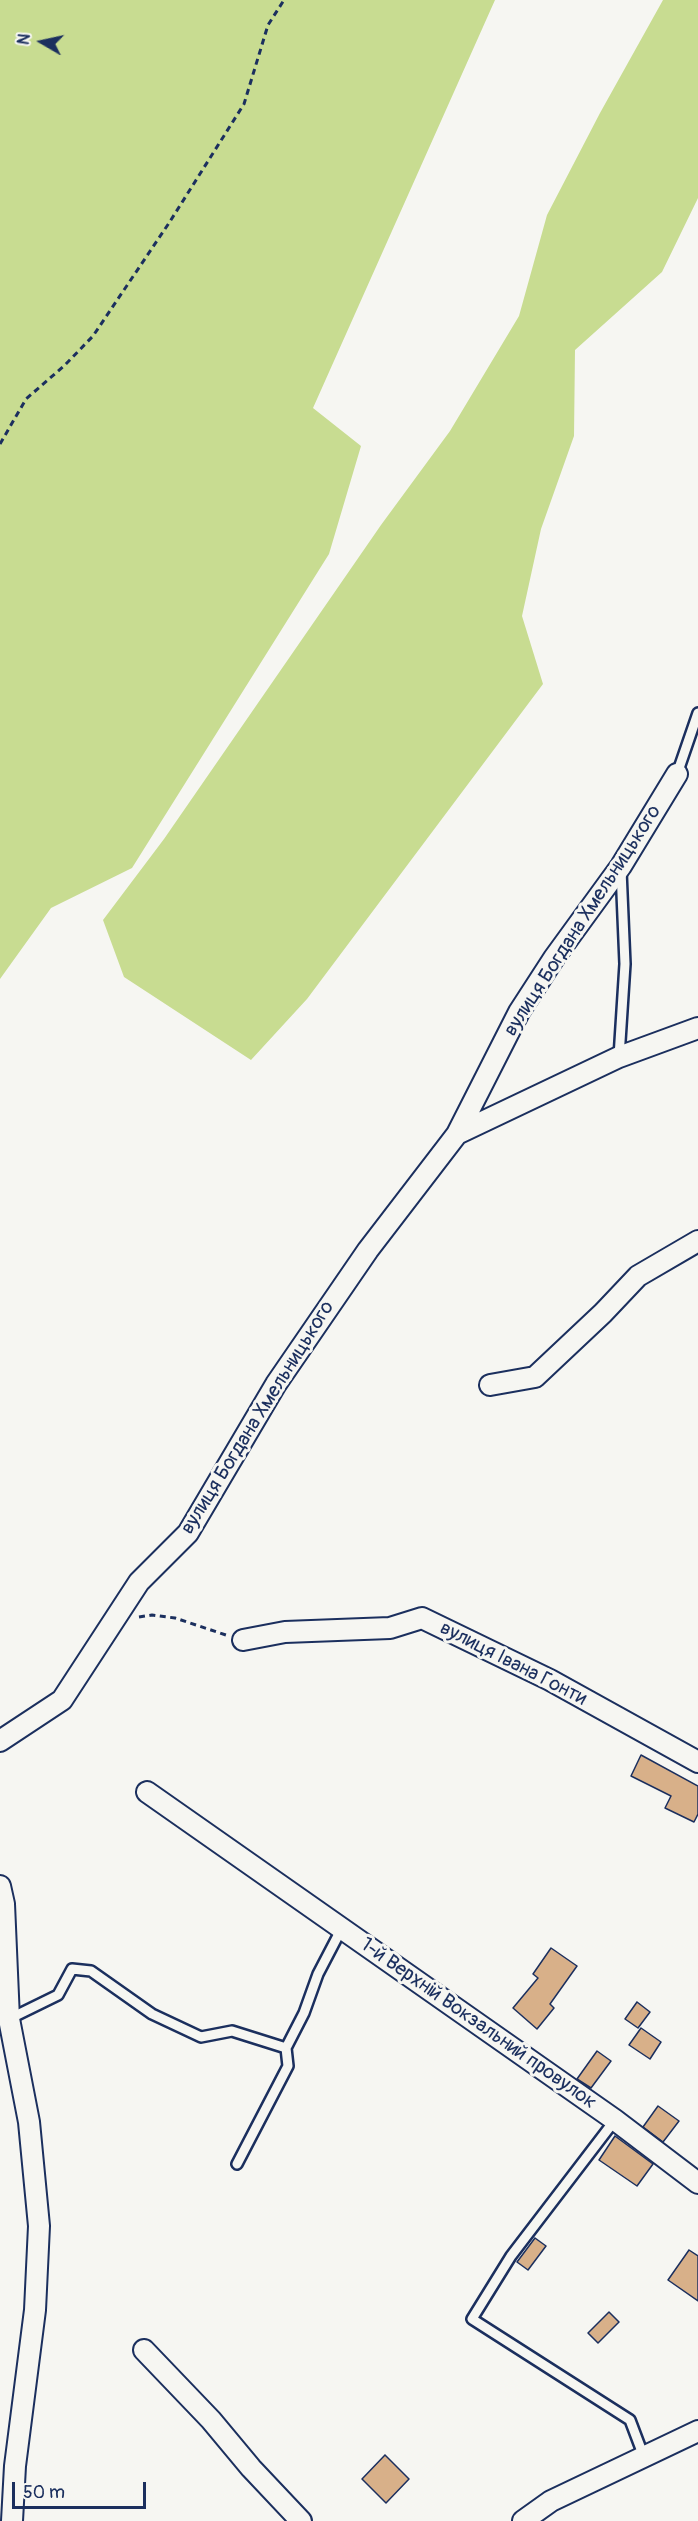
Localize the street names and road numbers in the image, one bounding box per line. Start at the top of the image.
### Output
street label: вулиця Богдана Хмельницького [499,801,667,1041]
street label: вулиця Богдана Хмельницького [176,1297,340,1539]
street label: вулиця Івана Гонти [436,1617,590,1711]
street label: 1-й Верхній Вокзальний провулок [355,1933,601,2115]

